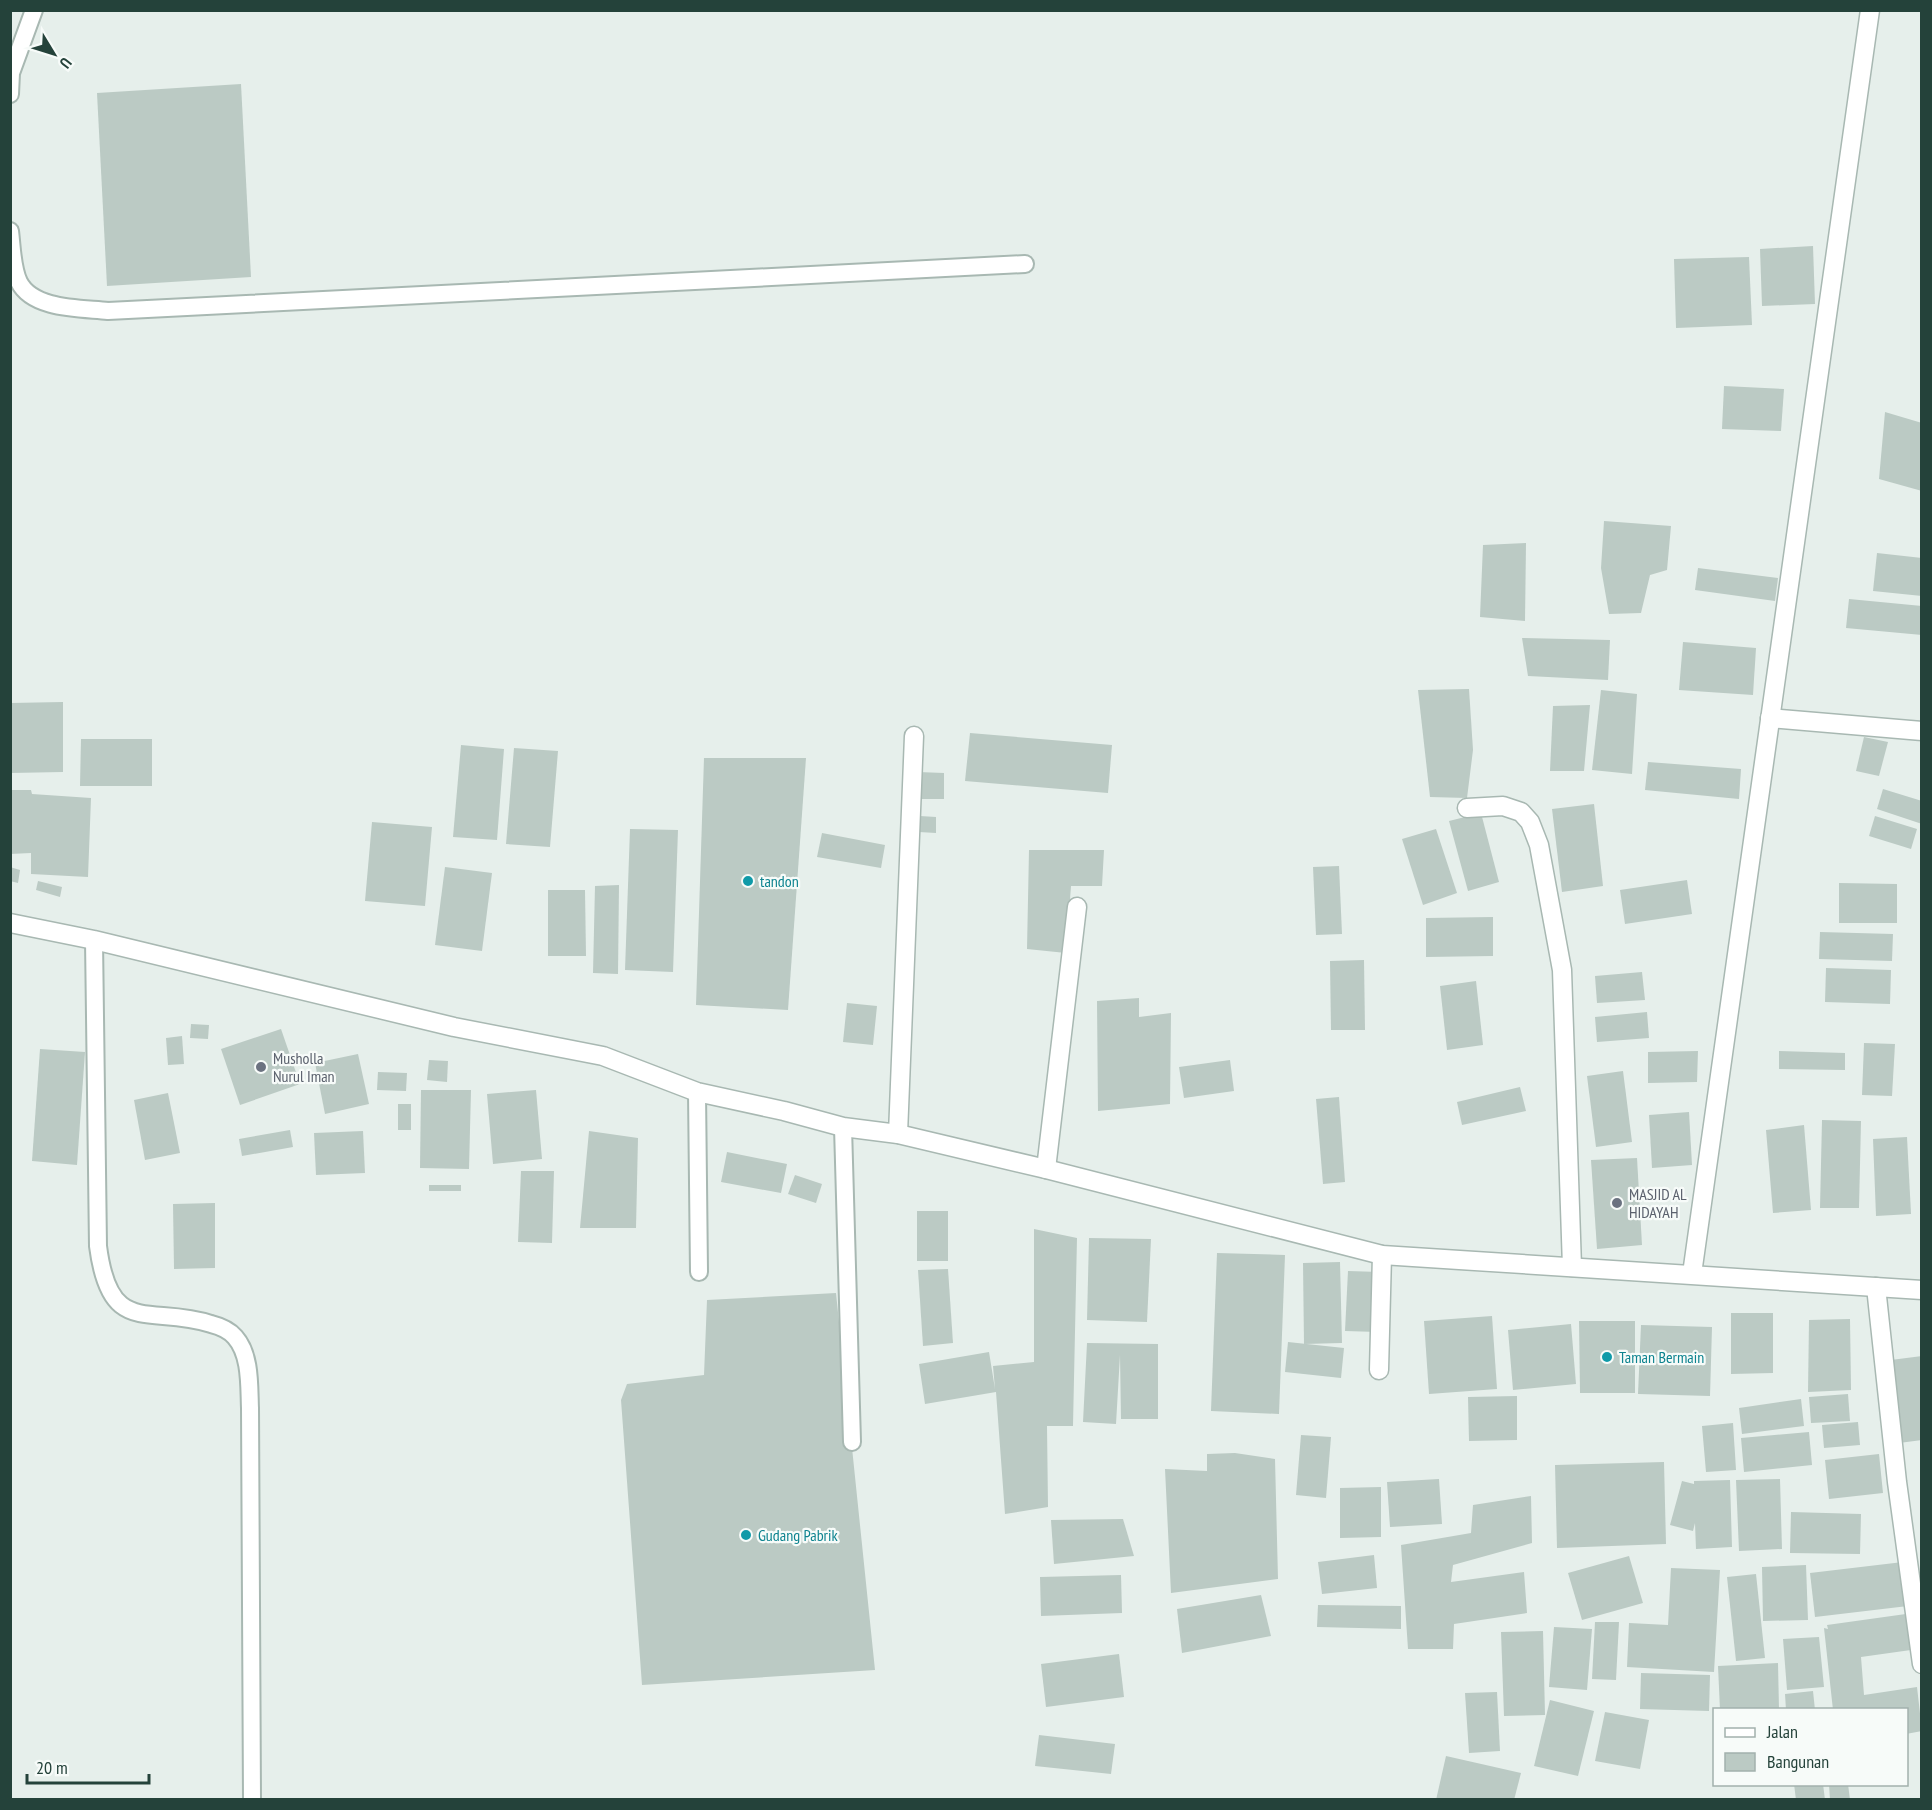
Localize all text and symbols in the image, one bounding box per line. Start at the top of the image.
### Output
north arrow [24,24,84,84]
text: U [55,54,76,73]
place label: tandon [760,871,799,891]
marker: tandon [741,874,755,888]
place label: Musholla Nurul Iman [273,1048,335,1086]
marker: Musholla Nurul Iman [254,1060,268,1074]
place label: MASJID AL HIDAYAH [1629,1184,1687,1222]
marker: MASJID AL HIDAYAH [1610,1196,1624,1210]
place label: Taman Bermain [1619,1347,1704,1367]
marker: Taman Bermain [1600,1350,1614,1364]
place label: Gudang Pabrik [758,1525,838,1545]
marker: Gudang Pabrik [739,1528,753,1542]
legend [1713,1708,1908,1786]
text: Jalan [1766,1720,1798,1743]
scale bar [27,1747,148,1785]
text: Bangunan [1767,1750,1829,1773]
text: 20 m [36,1756,68,1779]

